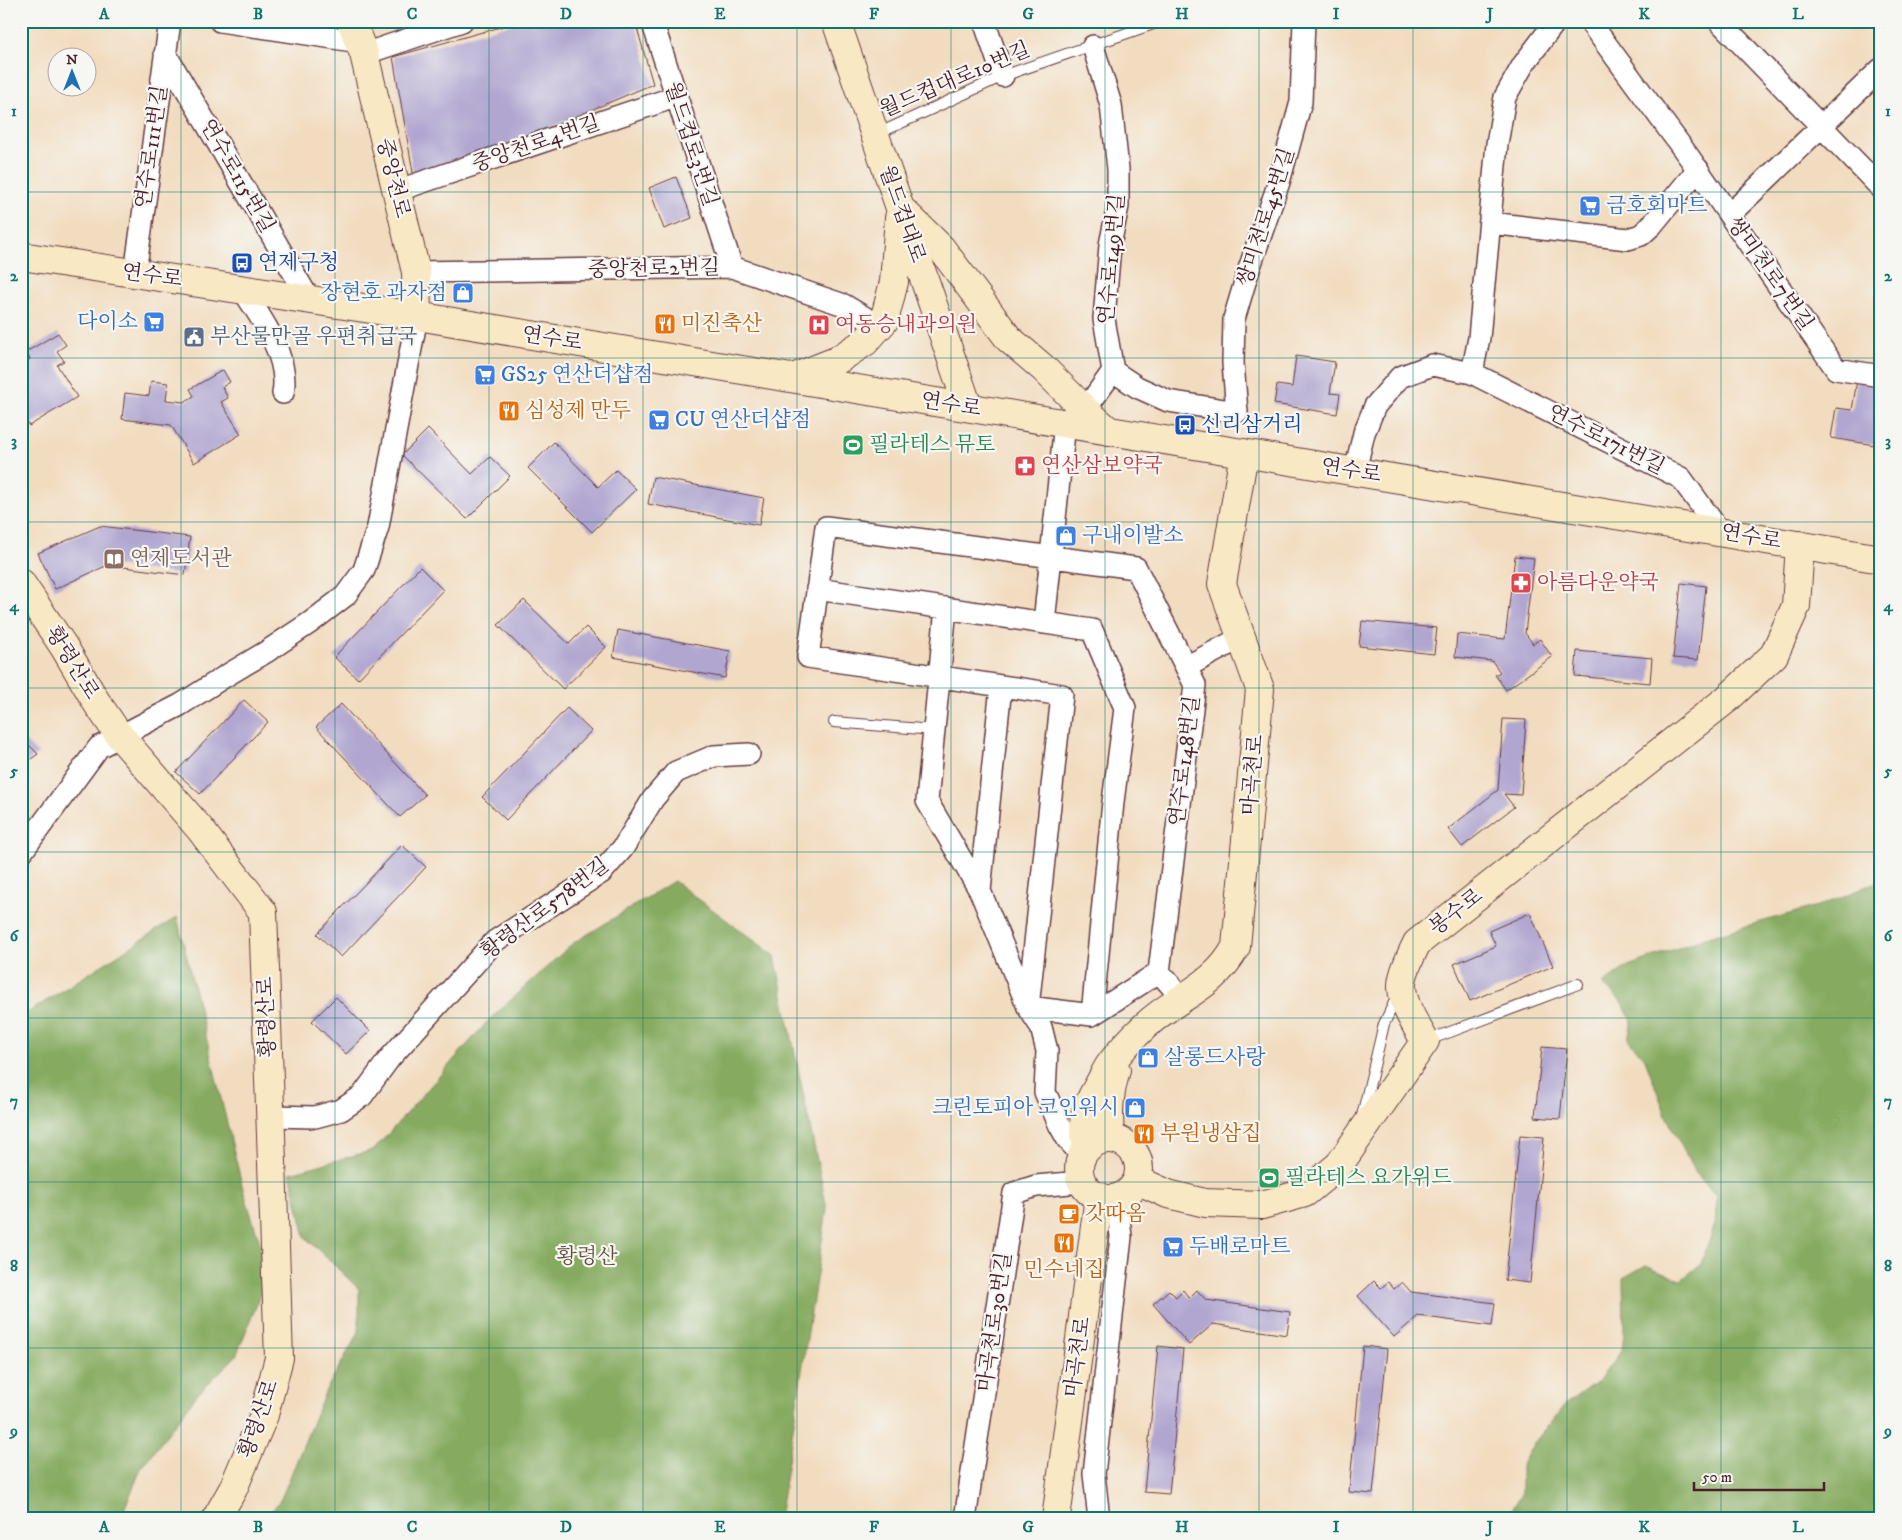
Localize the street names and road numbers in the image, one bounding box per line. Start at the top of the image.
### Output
street label: 월드컵대로10번길 [876,37,1034,123]
street label: 월드컵로3번길 [659,78,723,210]
street label: 연수로111번길 [130,84,174,210]
street label: 중앙천로4번길 [469,110,603,178]
street label: 연수로115번길 [194,114,280,238]
street label: 중앙천로 [371,135,415,221]
street label: 쌍미천로45번길 [1231,144,1301,290]
street label: 월드컵대로 [873,162,931,266]
street label: 연수로149번길 [1093,192,1131,326]
street label: 쌍미천로7번길 [1721,212,1819,336]
street label: 중앙천로2번길 [588,255,720,283]
street label: 연수로 [120,259,184,293]
street label: 연수로 [520,321,584,357]
street label: 연수로 [919,387,983,423]
street label: 연수로171번길 [1543,399,1669,481]
street label: 연수로 [1319,453,1383,489]
street label: 연수로 [1719,519,1783,555]
street label: 황령산로 [39,622,105,704]
street label: 연수로148번길 [1164,694,1206,828]
street label: 마곡천로 [1237,733,1269,817]
street label: 황령산로578번길 [476,852,614,966]
street label: 봉수로 [1424,883,1488,941]
street label: 황령산로 [253,976,281,1058]
street label: 마곡천로30번길 [972,1250,1018,1394]
street label: 마곡천로 [1059,1315,1097,1399]
street label: 황령산로 [233,1376,285,1462]

